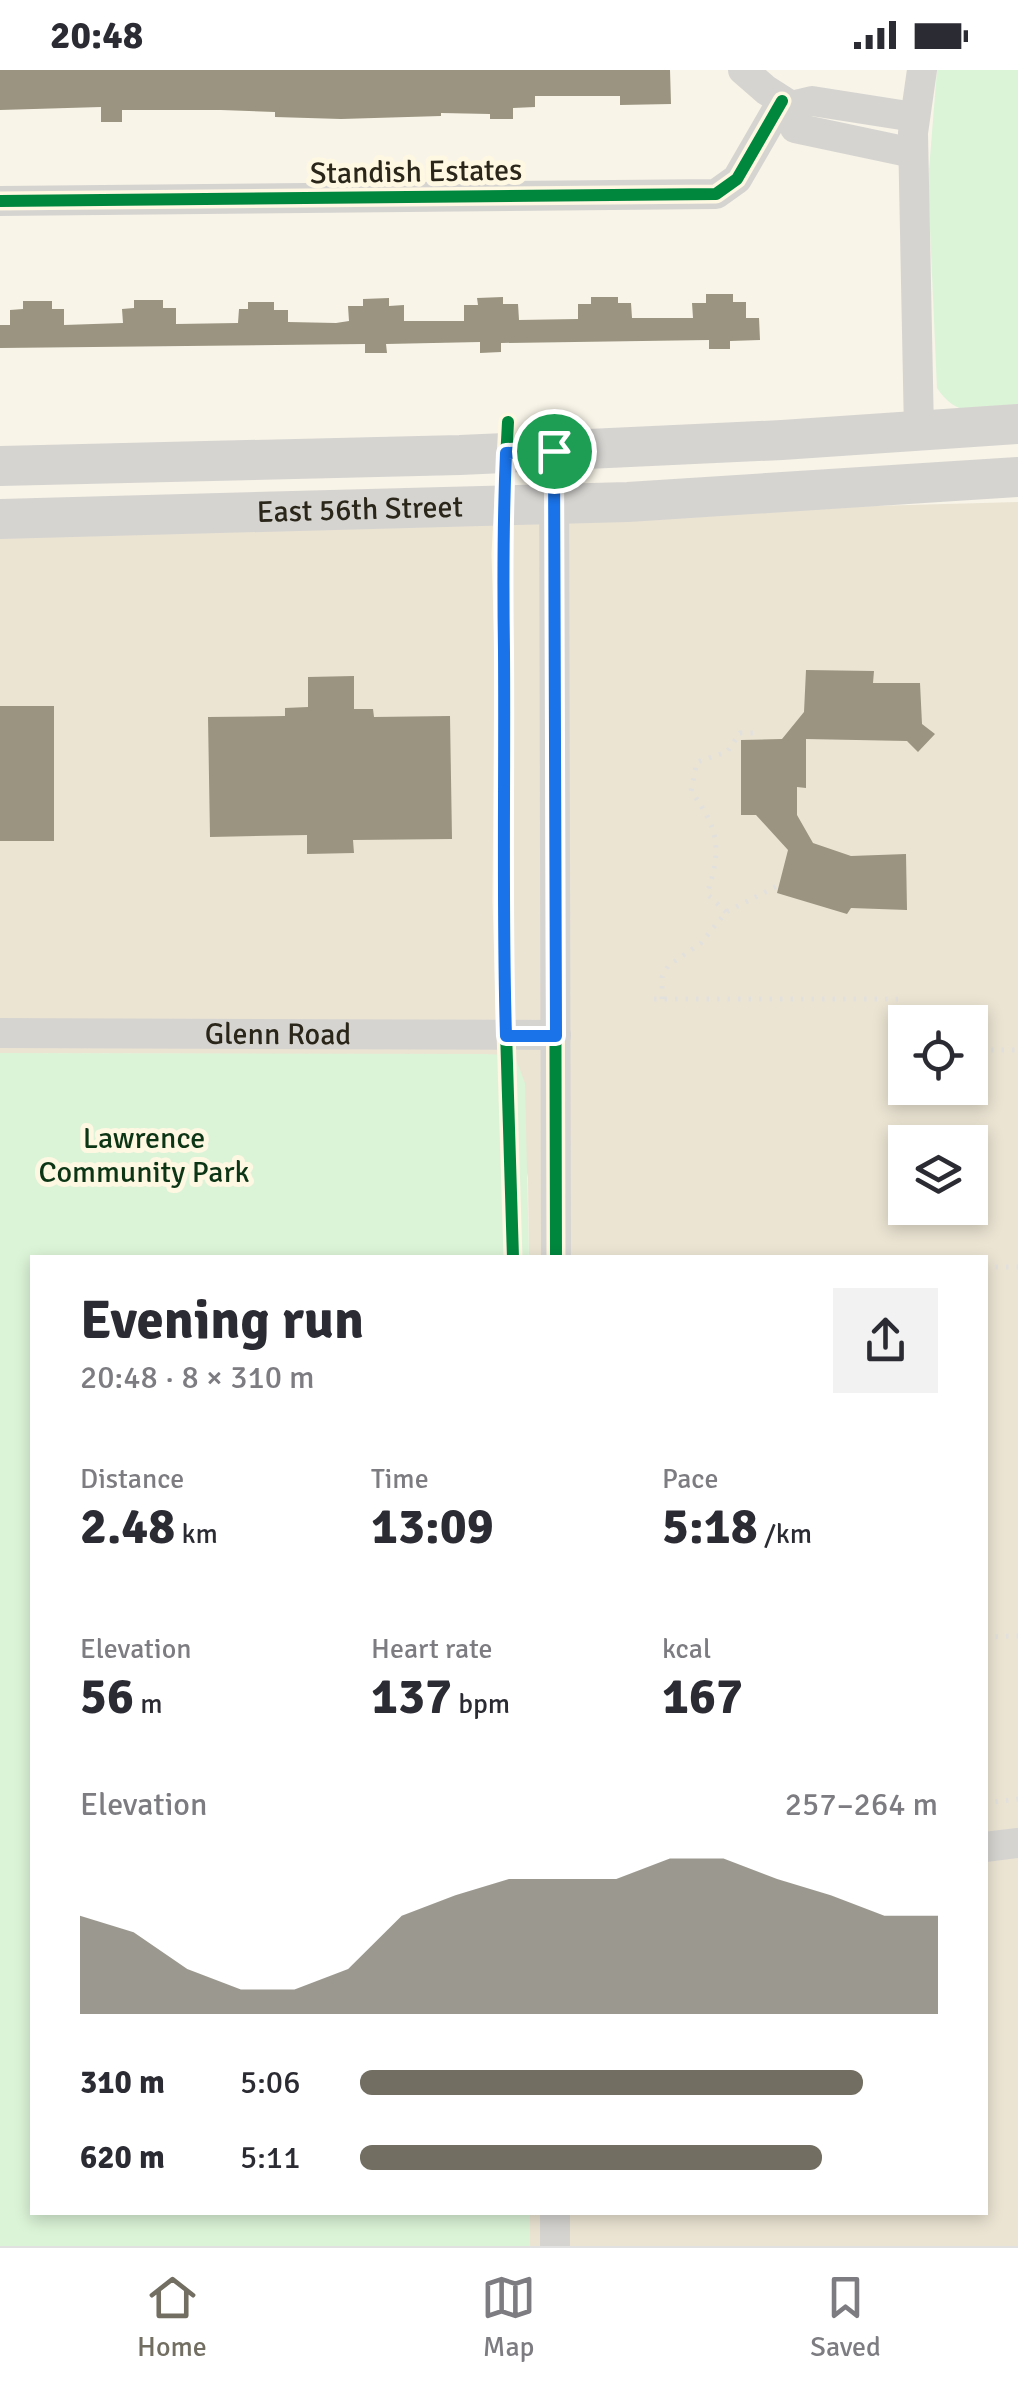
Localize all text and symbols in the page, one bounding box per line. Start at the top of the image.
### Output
text: 20:48 [50,12,143,59]
street label: Standish Estates [309,152,523,192]
pin [512,409,597,494]
icon: arrive [527,424,582,479]
street label: East 56th Street [256,488,464,531]
map controls [888,1005,988,1225]
button: locate [888,1005,988,1105]
street label: Glenn Road [205,1015,351,1053]
park label: Lawrence Community Park [39,1120,249,1191]
button: layers [888,1125,988,1225]
text: Evening run [80,1286,364,1354]
button: share [833,1288,938,1393]
text: 20:48 · 8 × 310 m [80,1358,315,1397]
text: Distance [80,1462,184,1496]
text: Time [371,1462,429,1496]
text: Pace [662,1462,718,1496]
text: 2.48 [80,1496,175,1558]
text: 13:09 [371,1496,494,1558]
text: 5:18 [662,1496,758,1558]
text: km [175,1517,218,1551]
text: /km [758,1517,812,1551]
text: Elevation [80,1632,192,1666]
text: Heart rate [371,1632,493,1666]
text: kcal [662,1632,711,1666]
text: 56 [80,1666,134,1728]
text: 137 [371,1666,452,1728]
text: 167 [662,1666,743,1728]
text: m [134,1687,163,1721]
text: bpm [452,1687,510,1721]
text: Elevation [80,1785,207,1824]
text: 257–264 m [785,1785,938,1824]
text: 310 m [80,2063,165,2102]
text: 5:06 [240,2063,300,2102]
text: 620 m [80,2138,165,2177]
text: 5:11 [240,2138,300,2177]
tab: Home [137,2270,207,2364]
tab: Map [481,2270,536,2364]
tab: Saved [810,2270,881,2364]

